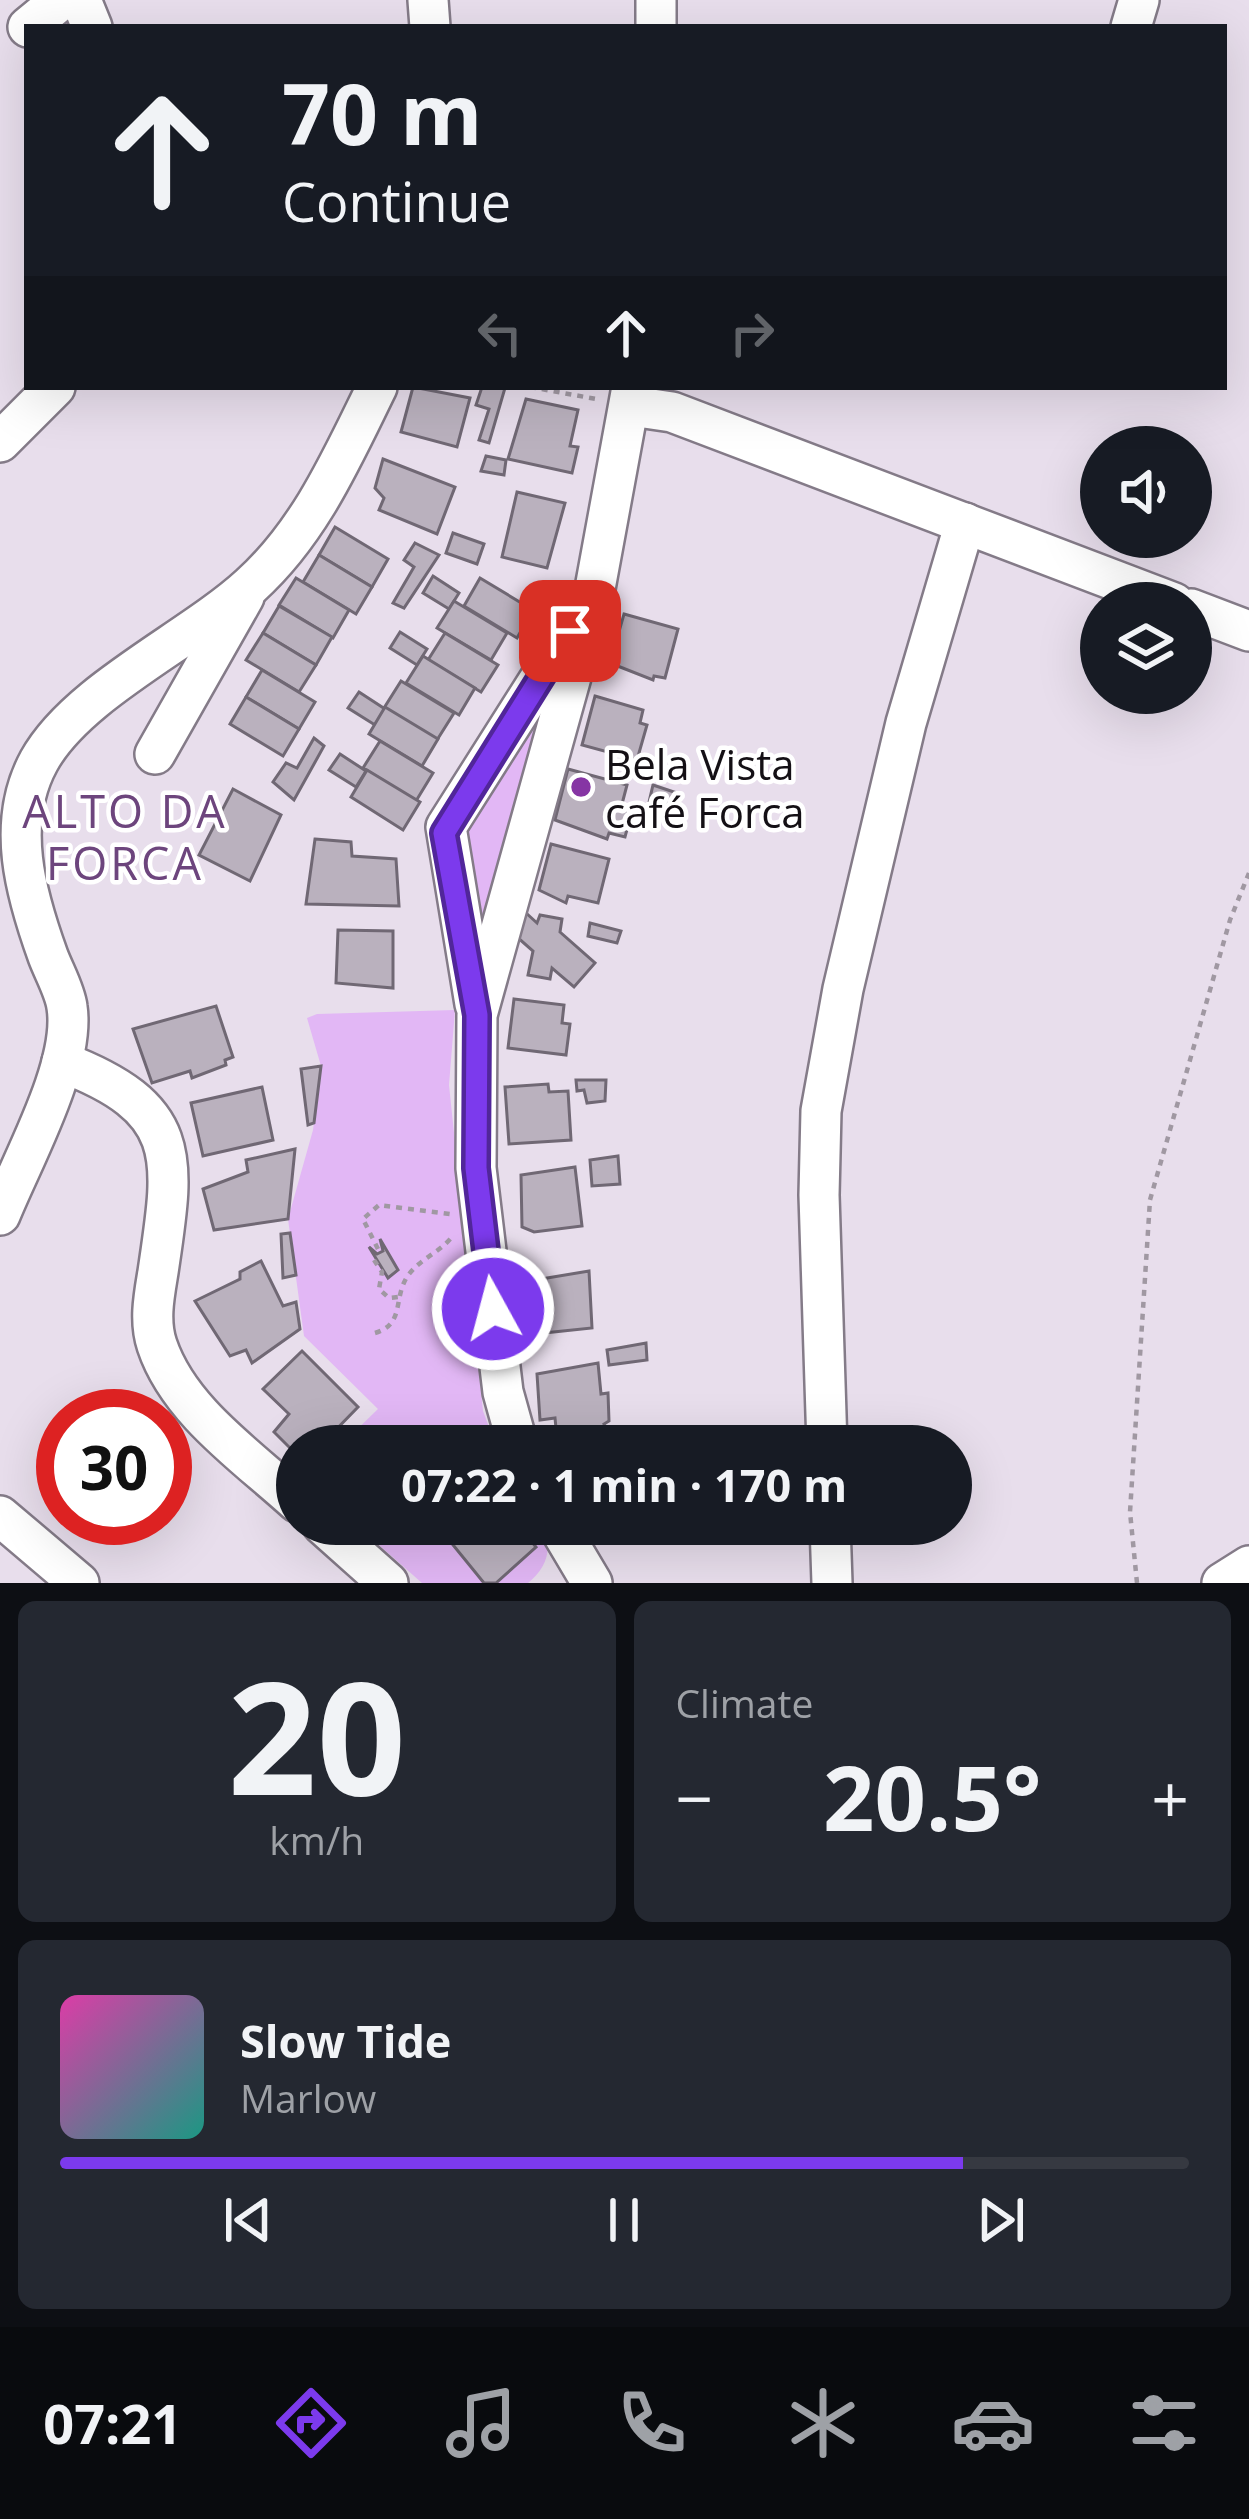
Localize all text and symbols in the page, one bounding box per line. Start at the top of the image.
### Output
text: 70 m [282,55,482,170]
icon: ahead [84,72,240,228]
text: Continue [282,164,511,238]
icon: left [467,300,533,366]
icon: ahead [593,300,659,366]
icon: right [719,300,785,366]
map controls [1080,426,1212,714]
button: sound [1080,426,1212,558]
pin [519,580,621,682]
button: layers [1080,582,1212,714]
icon: arrive [537,598,603,664]
place label: Bela Vista café Forca [605,735,805,840]
marker: Bela Vista café Forca [568,774,594,800]
district label: ALTO DA FORCA [22,780,228,893]
position arrow [430,1246,556,1372]
speed limit sign: 30 [36,1389,192,1545]
text: 07:22 · 1 min · 170 m [401,1454,847,1515]
text: 20 [228,1628,406,1841]
text: Climate [676,1676,813,1729]
text: 20.5° [823,1735,1042,1857]
text: − [676,1752,713,1842]
text: + [1151,1752,1189,1842]
text: km/h [269,1813,364,1866]
text: Slow Tide [240,2010,451,2071]
text: Marlow [240,2071,376,2124]
icon: previous [215,2187,281,2253]
icon: pause [591,2187,657,2253]
icon: next [968,2187,1034,2253]
icon: directions [269,2381,353,2465]
icon: music [439,2381,523,2465]
icon: phone [610,2381,694,2465]
icon: climate [781,2381,865,2465]
icon: car [951,2381,1035,2465]
icon: filters [1122,2381,1206,2465]
text: 07:21 [43,2386,182,2460]

